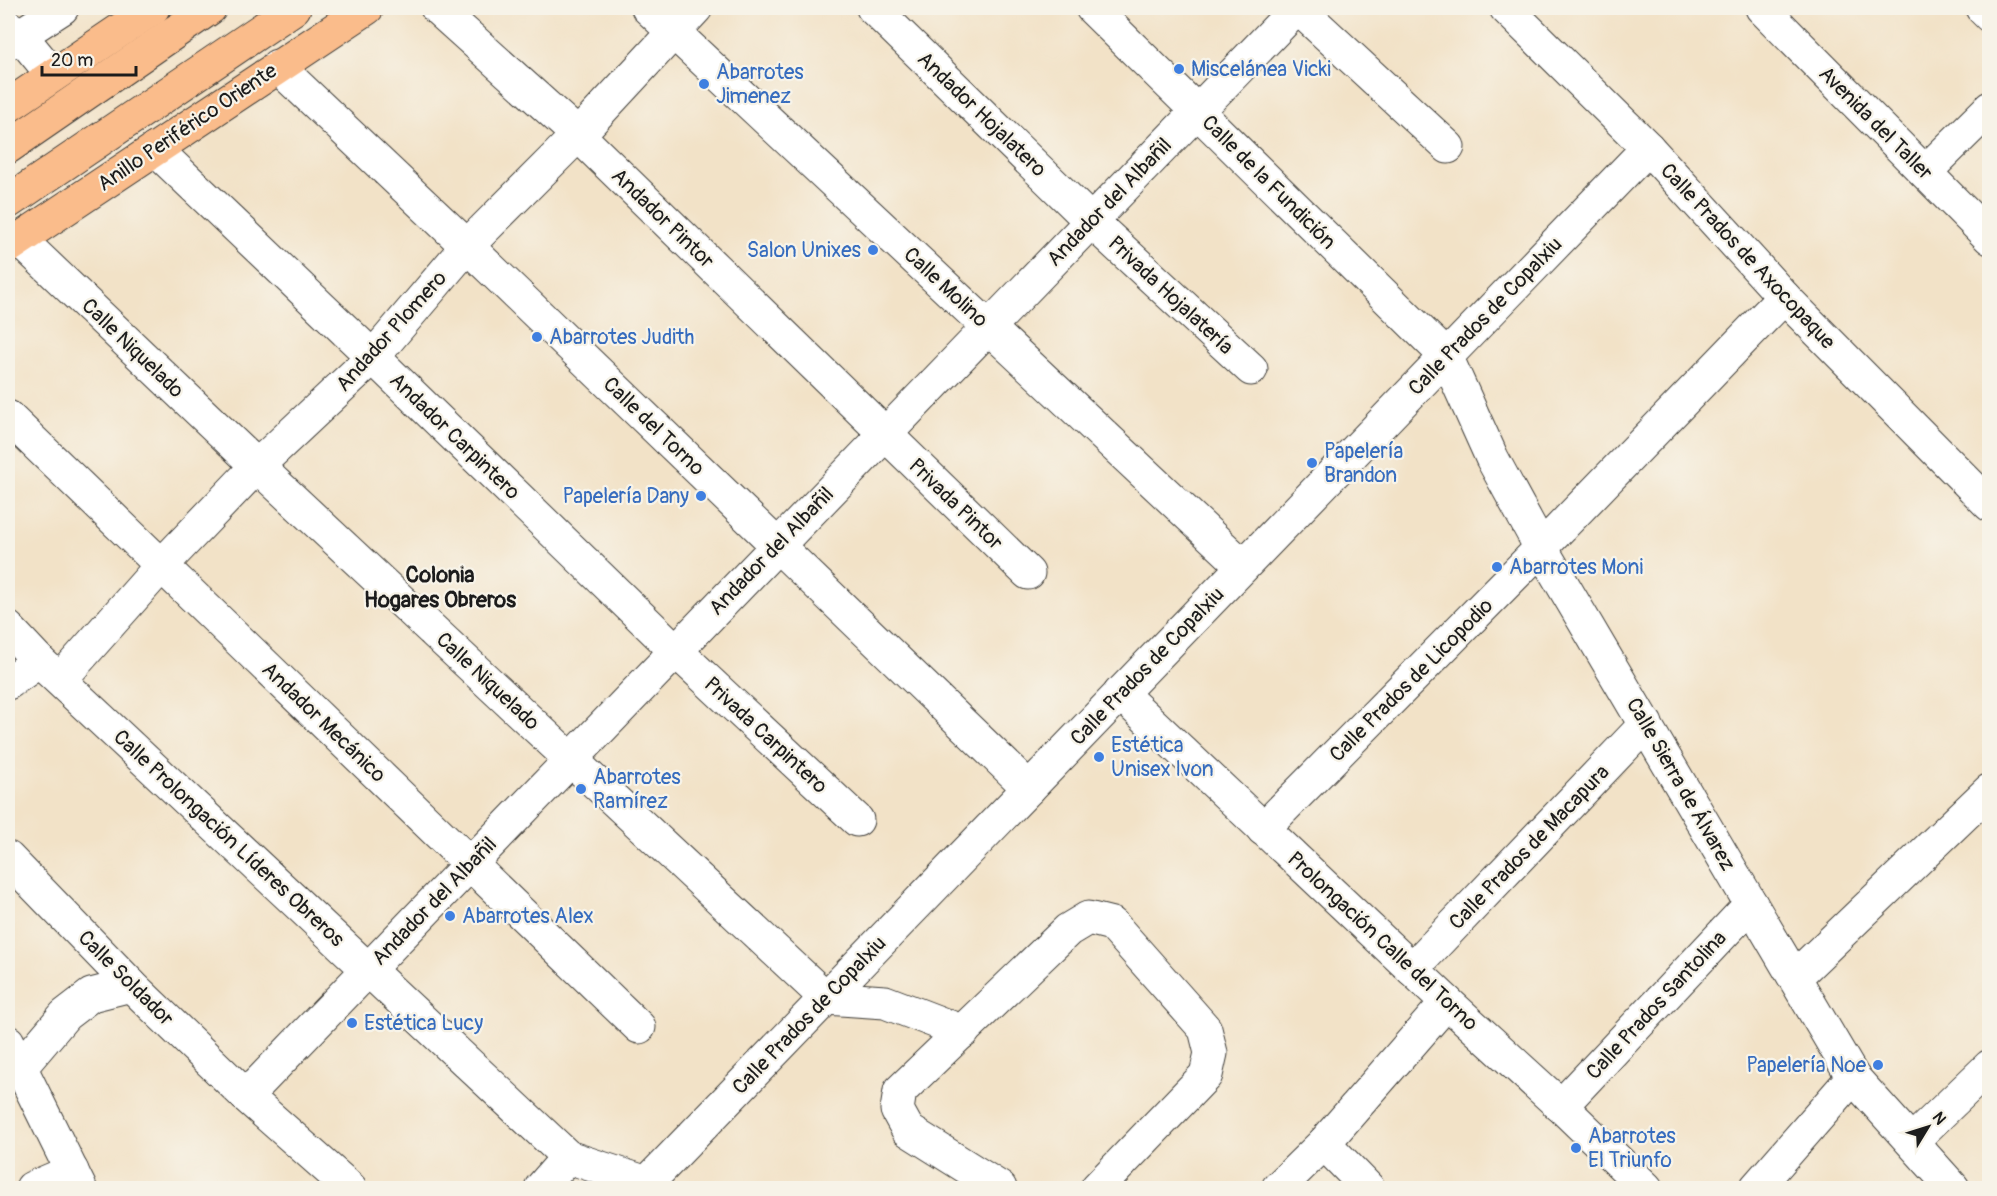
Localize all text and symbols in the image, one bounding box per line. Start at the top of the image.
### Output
scale bar [42,39,136,77]
street label: Andador Hojalatero [911,46,1052,183]
text: 20 m [51,49,93,72]
place label: Miscelánea Vicki [1191,56,1331,83]
street label: Anillo Periférico Oriente [92,57,283,198]
place label: Abarrotes Jimenez [716,59,804,110]
street label: Avenida del Taller [1813,61,1939,186]
marker: Miscelánea Vicki [1172,62,1186,76]
marker: Abarrotes Jimenez [697,77,711,91]
street label: Calle de la Fundición [1196,109,1342,255]
street label: Andador del Albañil [1041,132,1178,272]
street label: Calle Prados de Axocopaque [1654,158,1841,355]
street label: Andador Pintor [606,163,720,275]
street label: Privada Hojalatería [1102,230,1239,361]
street label: Calle Prados de Copalxiu [1403,231,1568,401]
place label: Salon Unixes [747,237,862,264]
street label: Calle Molino [898,241,994,333]
marker: Salon Unixes [866,243,880,257]
street label: Andador Plomero [330,265,453,397]
street label: Calle Niquelado [76,293,190,404]
place label: Abarrotes Judith [549,324,694,351]
marker: Abarrotes Judith [530,330,544,344]
street label: Andador Carpintero [384,367,526,506]
street label: Calle del Torno [597,371,710,482]
place label: Papelería Brandon [1324,438,1403,489]
street label: Privada Pintor [903,453,1009,556]
marker: Papelería Brandon [1305,456,1319,470]
street label: Andador del Albañil [703,481,840,621]
place label: Papelería Dany [562,483,689,510]
marker: Papelería Dany [694,489,708,503]
place label: Abarrotes Moni [1509,554,1643,581]
marker: Abarrotes Moni [1490,560,1504,574]
district label: Colonia Hogares Obreros [364,561,516,614]
street label: Calle Prados de Copalxiu [1065,581,1230,751]
street label: Calle Prados de Licopodio [1324,593,1499,768]
street label: Calle Niquelado [430,626,545,736]
street label: Andador Mecánico [256,656,391,788]
street label: Privada Carpintero [698,671,833,800]
street label: Calle Sierra de Álvarez [1620,693,1741,876]
street label: Calle Prolongación Líderes Obreros [107,724,350,953]
place label: Estética Unisex Ivon [1111,732,1214,783]
marker: Estética Unisex Ivon [1092,750,1106,764]
street label: Calle Prados de Macapura [1443,759,1615,936]
place label: Abarrotes Ramírez [593,764,681,815]
marker: Abarrotes Ramírez [574,782,588,796]
street label: Andador del Albañil [366,831,503,971]
street label: Prolongación Calle del Torno [1282,846,1484,1037]
place label: Abarrotes Alex [462,903,594,930]
marker: Abarrotes Alex [443,909,457,923]
street label: Calle Soldador [72,925,180,1032]
street label: Calle Prados Santolina [1580,925,1732,1086]
street label: Calle Prados de Copalxiu [727,930,892,1100]
place label: Estética Lucy [364,1010,483,1037]
marker: Estética Lucy [345,1016,359,1030]
place label: Papelería Noe [1746,1052,1867,1079]
marker: Papelería Noe [1871,1058,1885,1072]
north arrow [1898,1097,1958,1157]
text: N [1928,1108,1950,1129]
place label: Abarrotes El Triunfo [1588,1123,1676,1174]
marker: Abarrotes El Triunfo [1569,1141,1583,1155]

